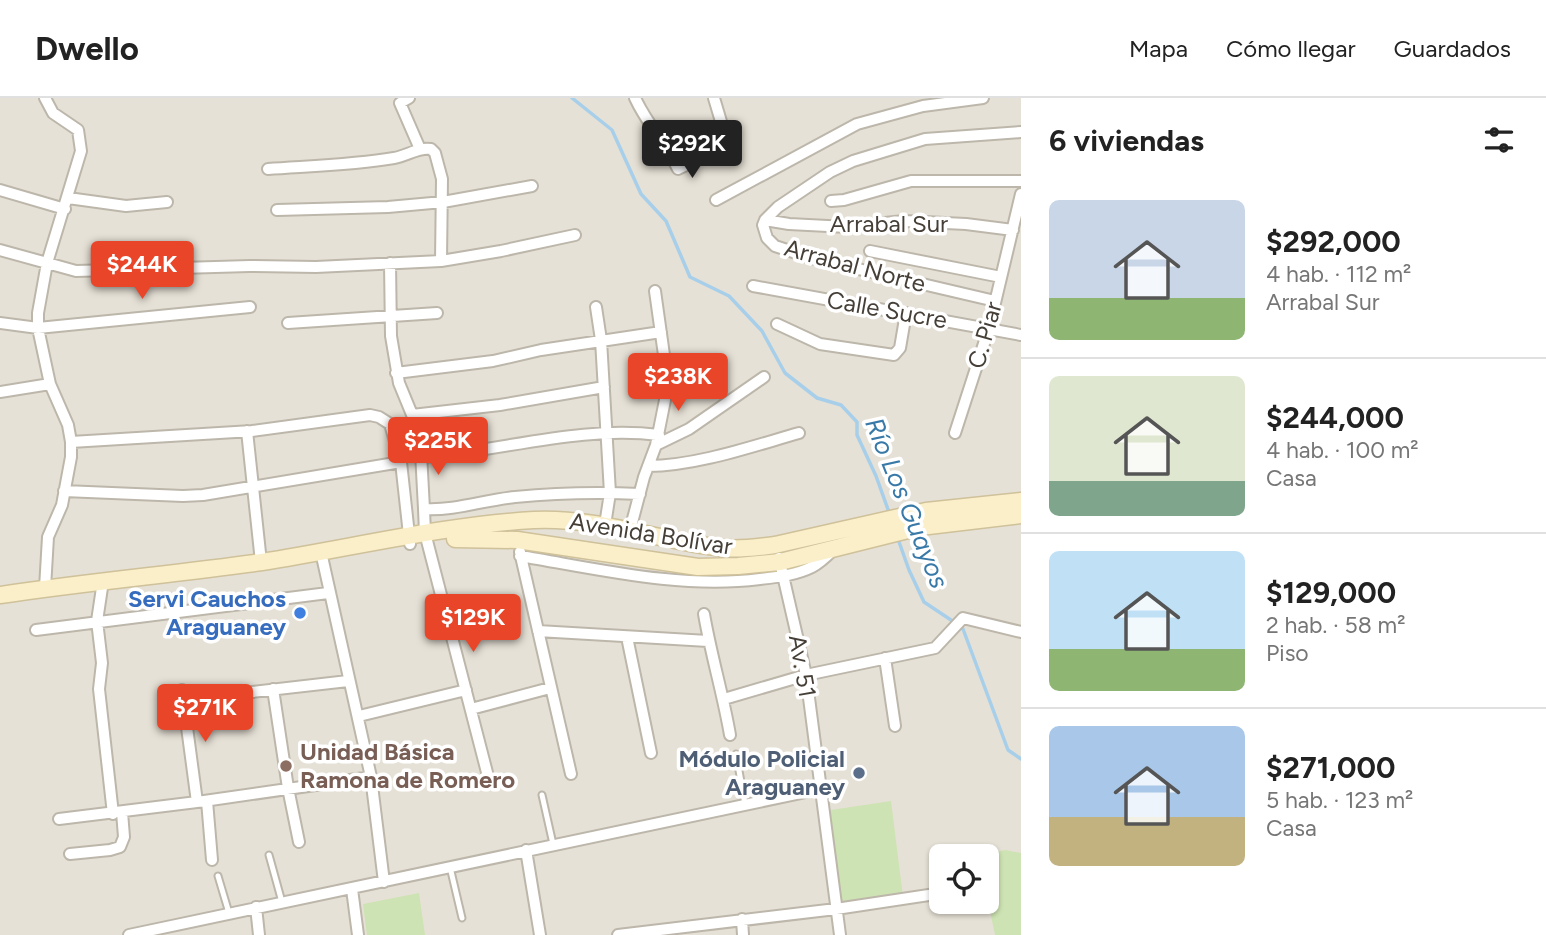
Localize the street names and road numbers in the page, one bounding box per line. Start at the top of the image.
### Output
street label: Arrabal Sur [830,209,948,238]
street label: Arrabal Norte [781,233,929,298]
street label: Calle Sucre [825,285,949,334]
street label: C. Piar [961,298,1008,372]
street label: Avenida Bolívar [568,506,735,561]
street label: Av. 51 [783,632,822,699]

